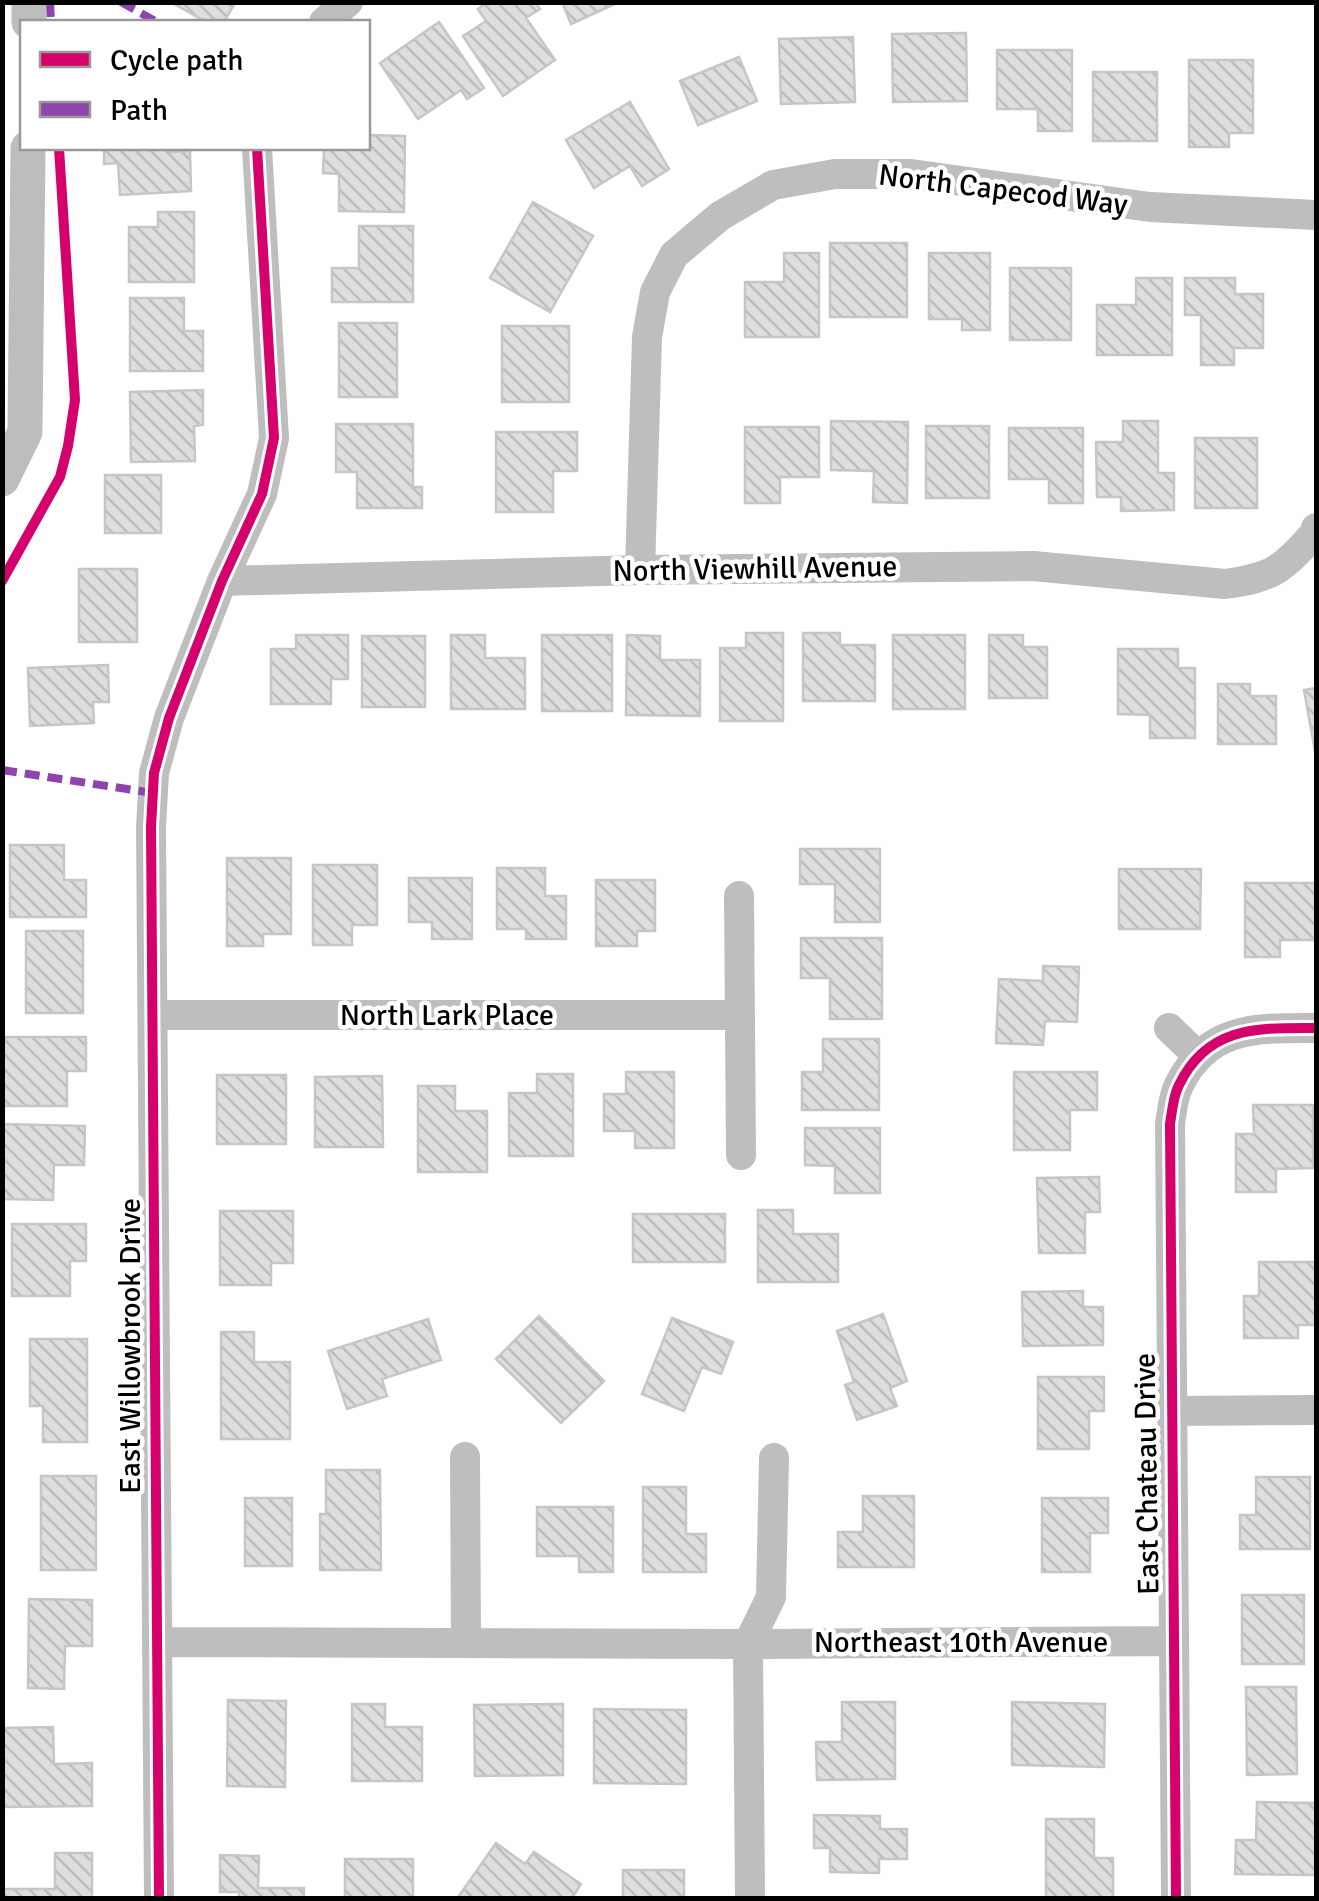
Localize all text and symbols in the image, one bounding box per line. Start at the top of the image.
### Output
legend [20,20,370,150]
text: Cycle path [110,42,244,79]
text: Path [110,92,168,129]
street label: North Capecod Way [876,156,1130,224]
street label: North Viewhill Avenue [612,548,898,590]
street label: North Lark Place [340,997,554,1034]
street label: East Willowbrook Drive [112,1198,149,1494]
street label: East Chateau Drive [1126,1353,1168,1595]
street label: Northeast 10th Avenue [814,1624,1108,1661]

